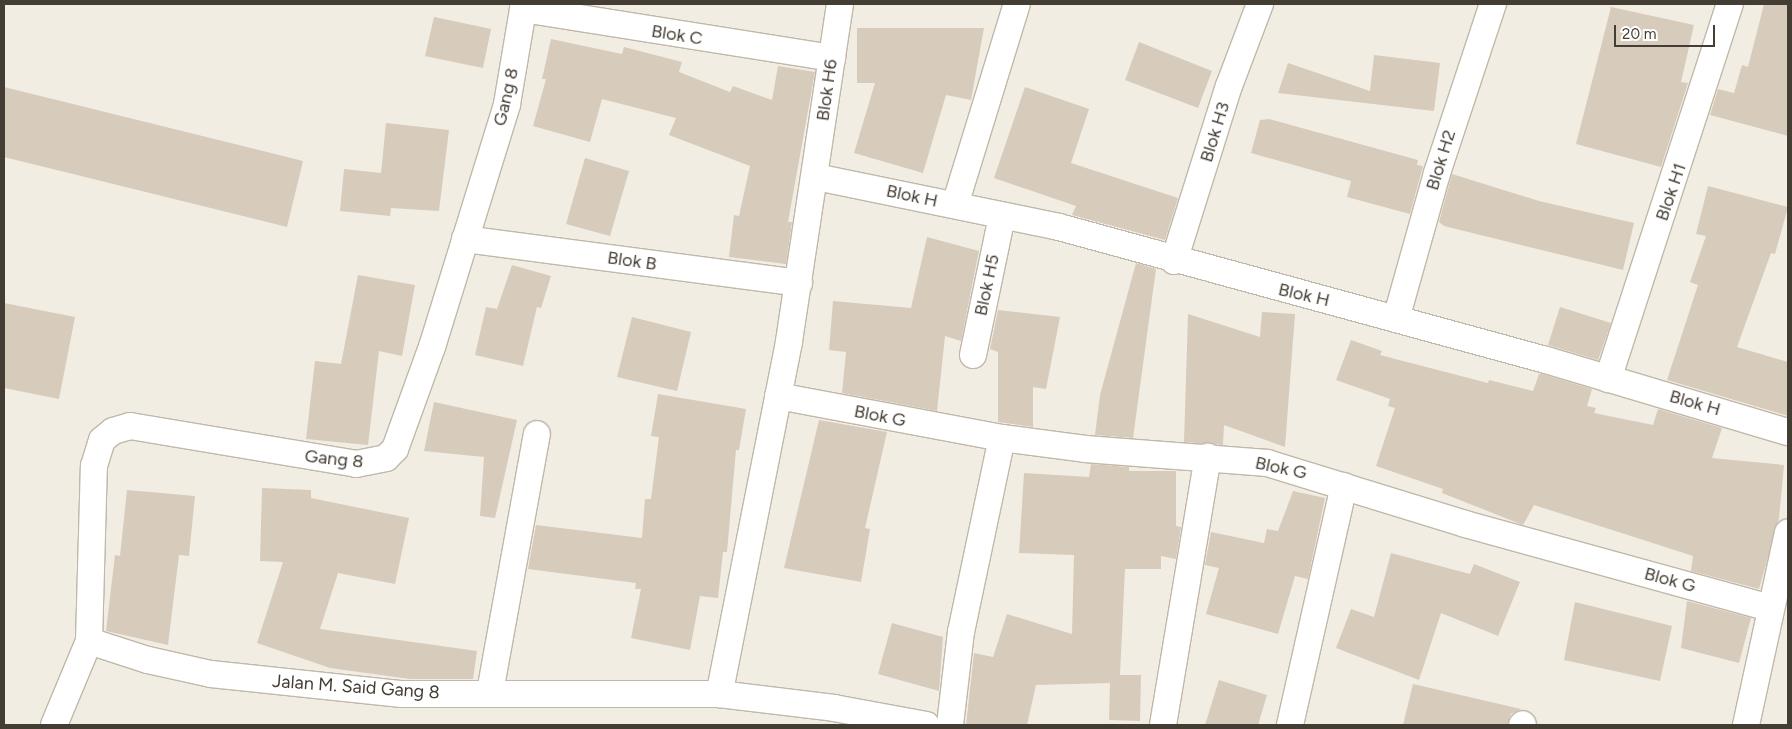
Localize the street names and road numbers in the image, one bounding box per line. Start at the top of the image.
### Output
street label: Blok C [650,20,704,50]
street label: Blok H6 [812,58,842,122]
street label: Gang 8 [489,66,523,128]
street label: Blok H3 [1196,99,1234,165]
street label: Blok H2 [1422,127,1460,193]
street label: Blok H1 [1651,160,1691,224]
street label: Blok H [884,180,940,212]
street label: Blok B [606,247,658,275]
street label: Blok H5 [970,252,1004,318]
street label: Blok H [1276,279,1332,311]
street label: Blok H [1667,385,1723,421]
street label: Blok G [852,400,908,432]
street label: Gang 8 [304,445,364,473]
street label: Blok G [1253,452,1309,484]
street label: Blok G [1642,563,1698,597]
street label: Jalan M. Said Gang 8 [272,670,440,704]

